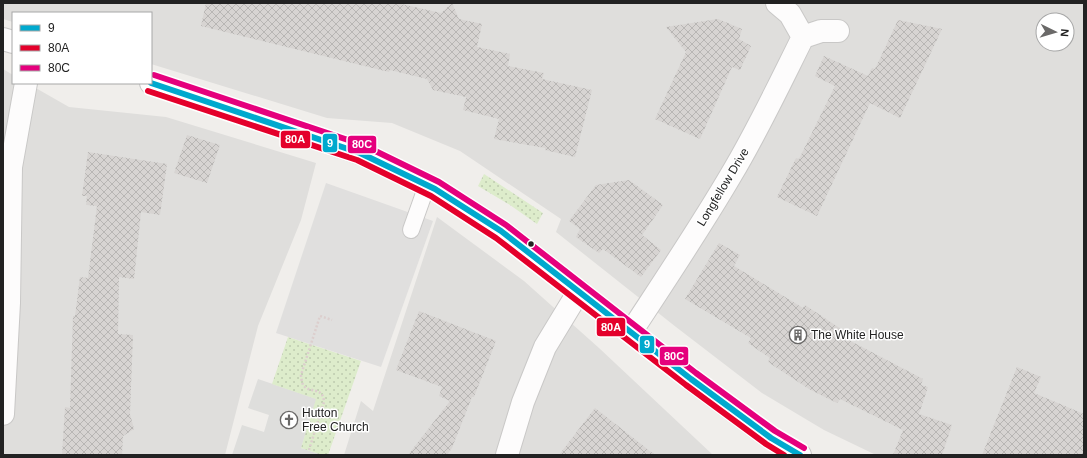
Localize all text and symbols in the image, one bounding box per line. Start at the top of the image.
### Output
legend [12,12,152,84]
north arrow [1035,12,1075,52]
text: 9 [48,21,55,35]
text: N [1059,28,1071,37]
text: 80A [48,41,69,55]
text: 80C [48,61,70,75]
line badge: 80A [280,130,311,149]
text: 80A [285,133,305,145]
line badge: 9 [322,133,338,153]
line badge: 80C [347,135,377,154]
text: 9 [327,137,333,149]
text: 80C [352,138,372,150]
street label: Longfellow Drive [694,145,752,229]
unlabelled marker [526,239,536,249]
line badge: 80A [596,317,626,337]
text: 80A [601,321,621,333]
building icon: The White House [788,325,808,345]
place label: The White House [811,328,904,342]
line badge: 9 [639,335,655,354]
text: 9 [644,338,650,350]
line badge: 80C [659,346,689,366]
text: 80C [664,350,684,362]
place label: Hutton Free Church [302,406,369,434]
church icon: Hutton Free Church [279,410,299,430]

